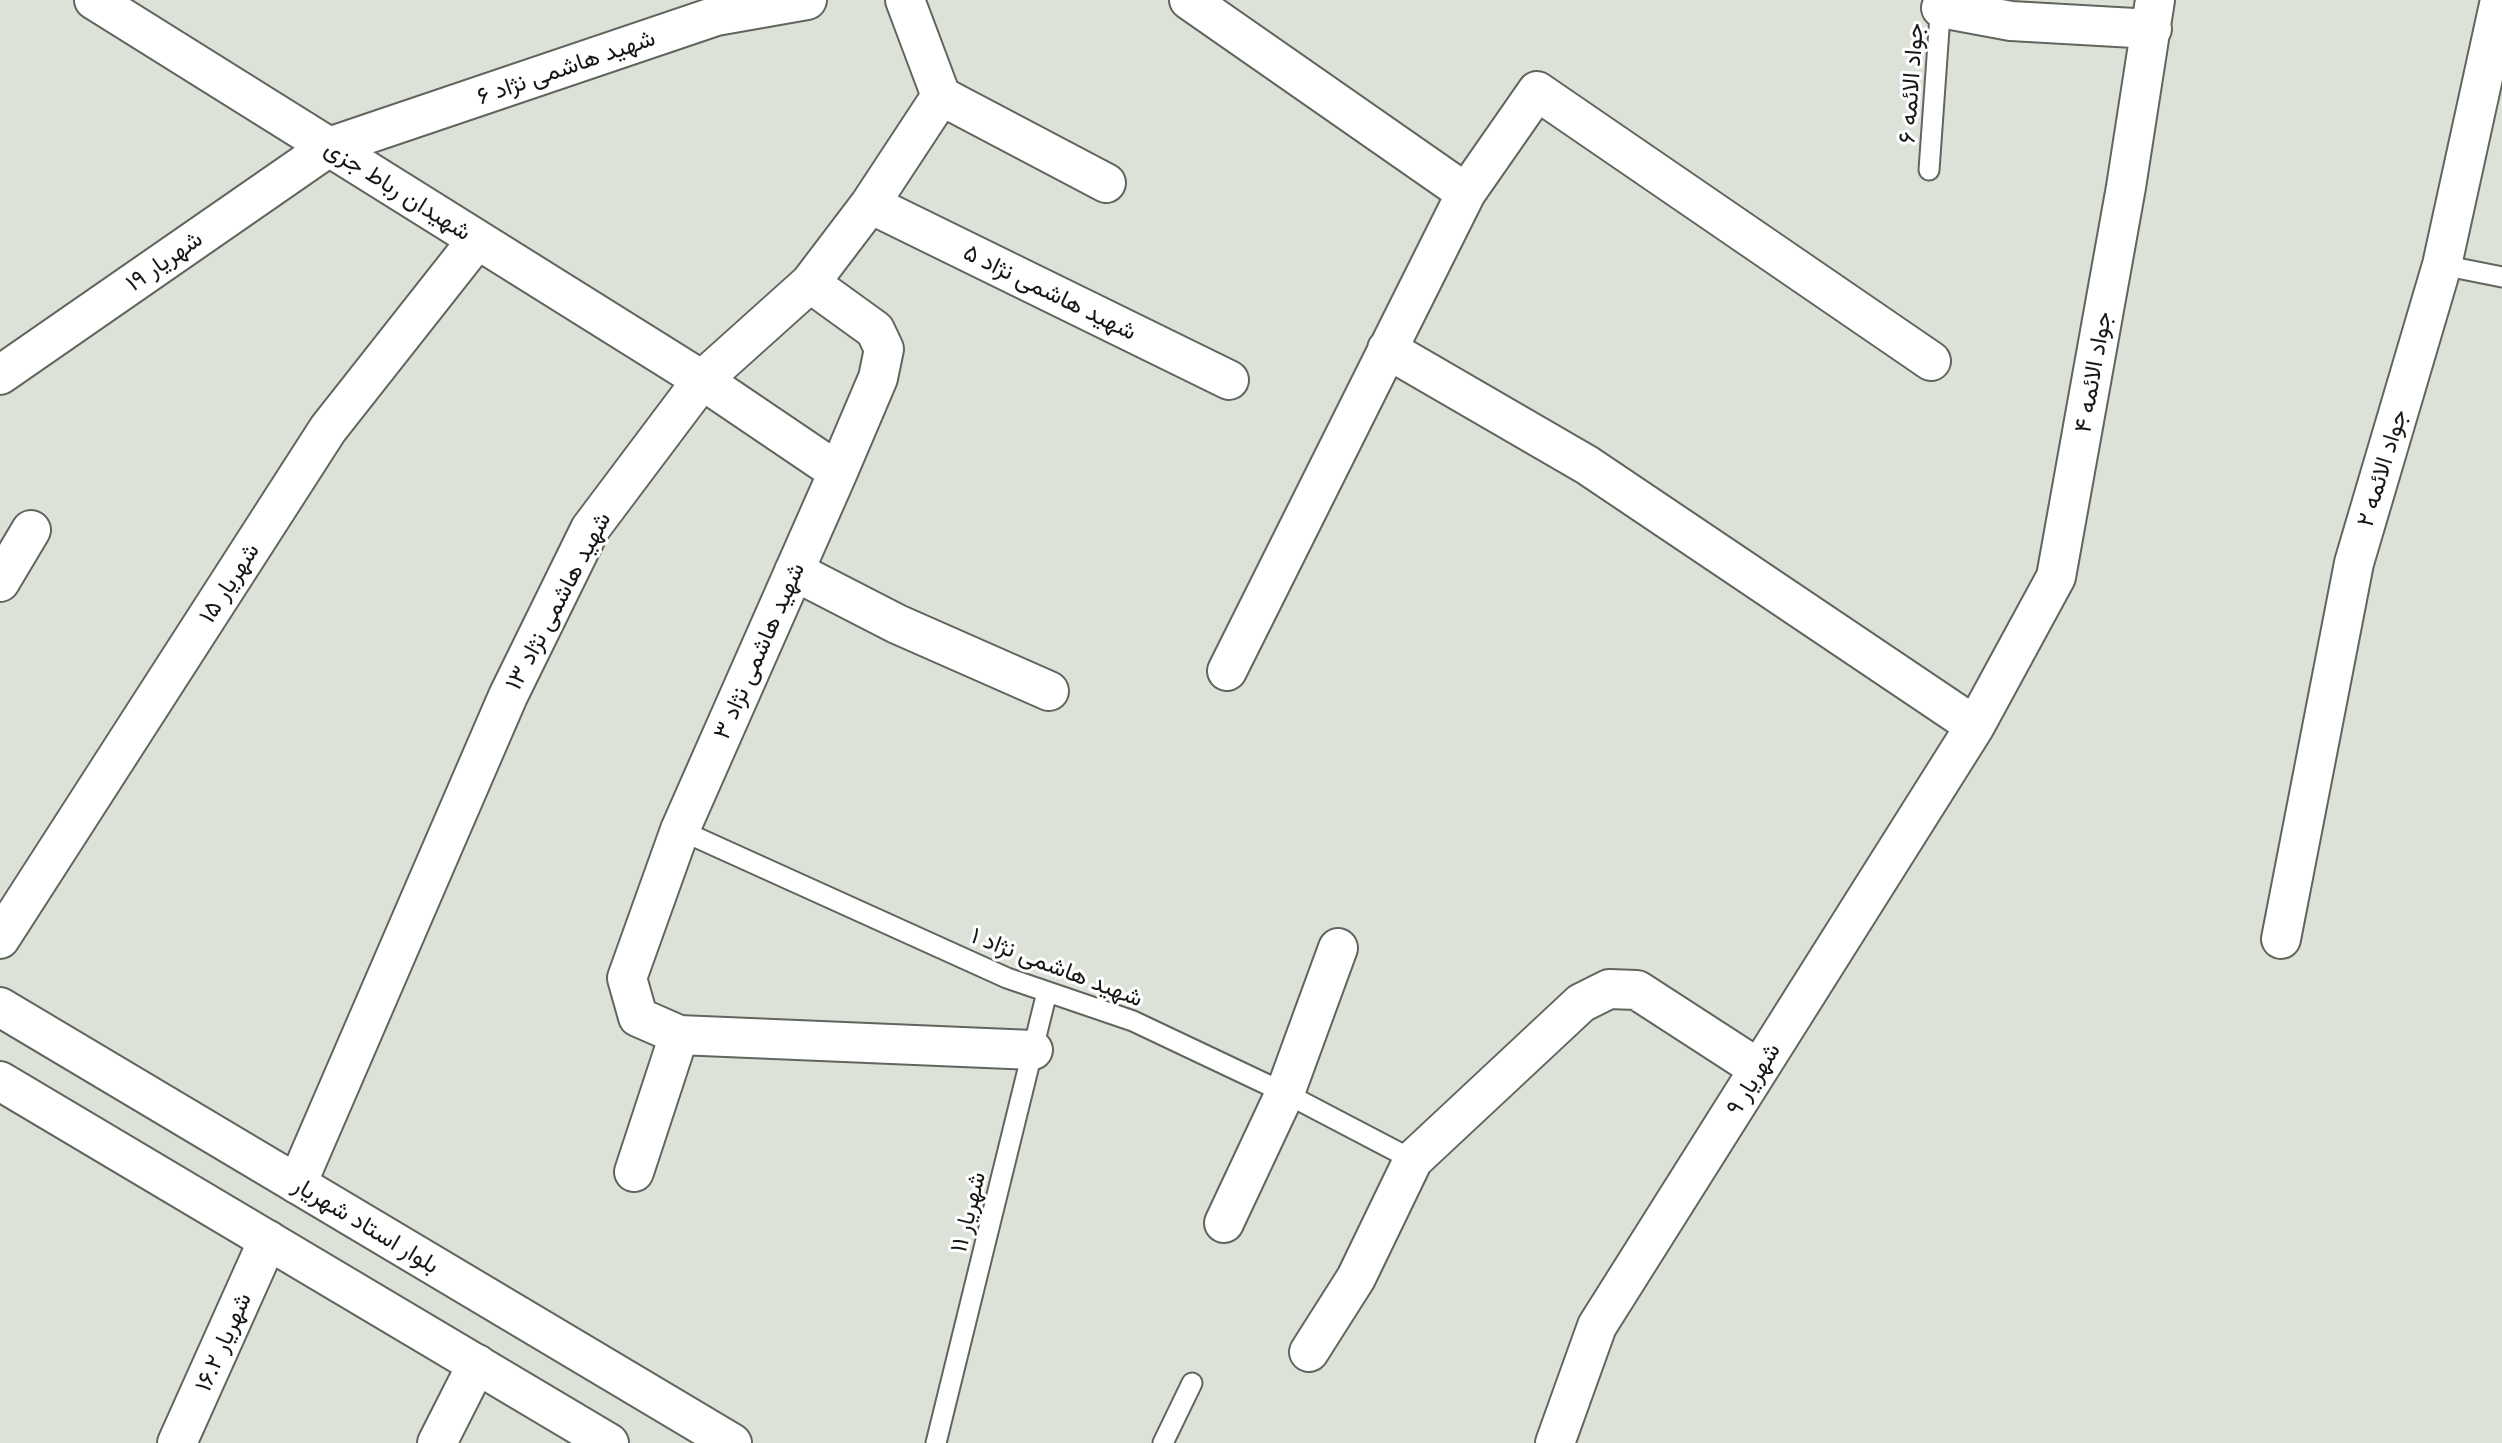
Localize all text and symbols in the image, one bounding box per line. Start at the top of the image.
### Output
street label: جواد الائمه ۶ [1892,22,1930,144]
street label: شهید هاشمی نژاد ۶ [473,23,659,111]
street label: شهیدان رباط جزی [319,133,477,247]
street label: شهریار ۱۹ [120,224,208,298]
street label: شهید هاشمی نژاد ۵ [959,238,1141,346]
street label: جواد الائمه ۴ [2068,309,2118,435]
street label: جواد الائمه ۲ [2350,406,2414,530]
street label: شهید هاشمی نژاد ۱۳ [499,507,617,695]
street label: شهریار ۱۵ [193,538,265,628]
street label: شهید هاشمی نژاد ۳ [707,558,811,744]
street label: شهید هاشمی نژاد ۱ [967,921,1147,1013]
street label: شهریار ۹ [1720,1038,1786,1120]
street label: شهریار ۱۱ [944,1169,992,1255]
street label: بلوار استاد شهریار [288,1170,444,1280]
street label: شهریار ۱۶.۲ [188,1288,258,1396]

